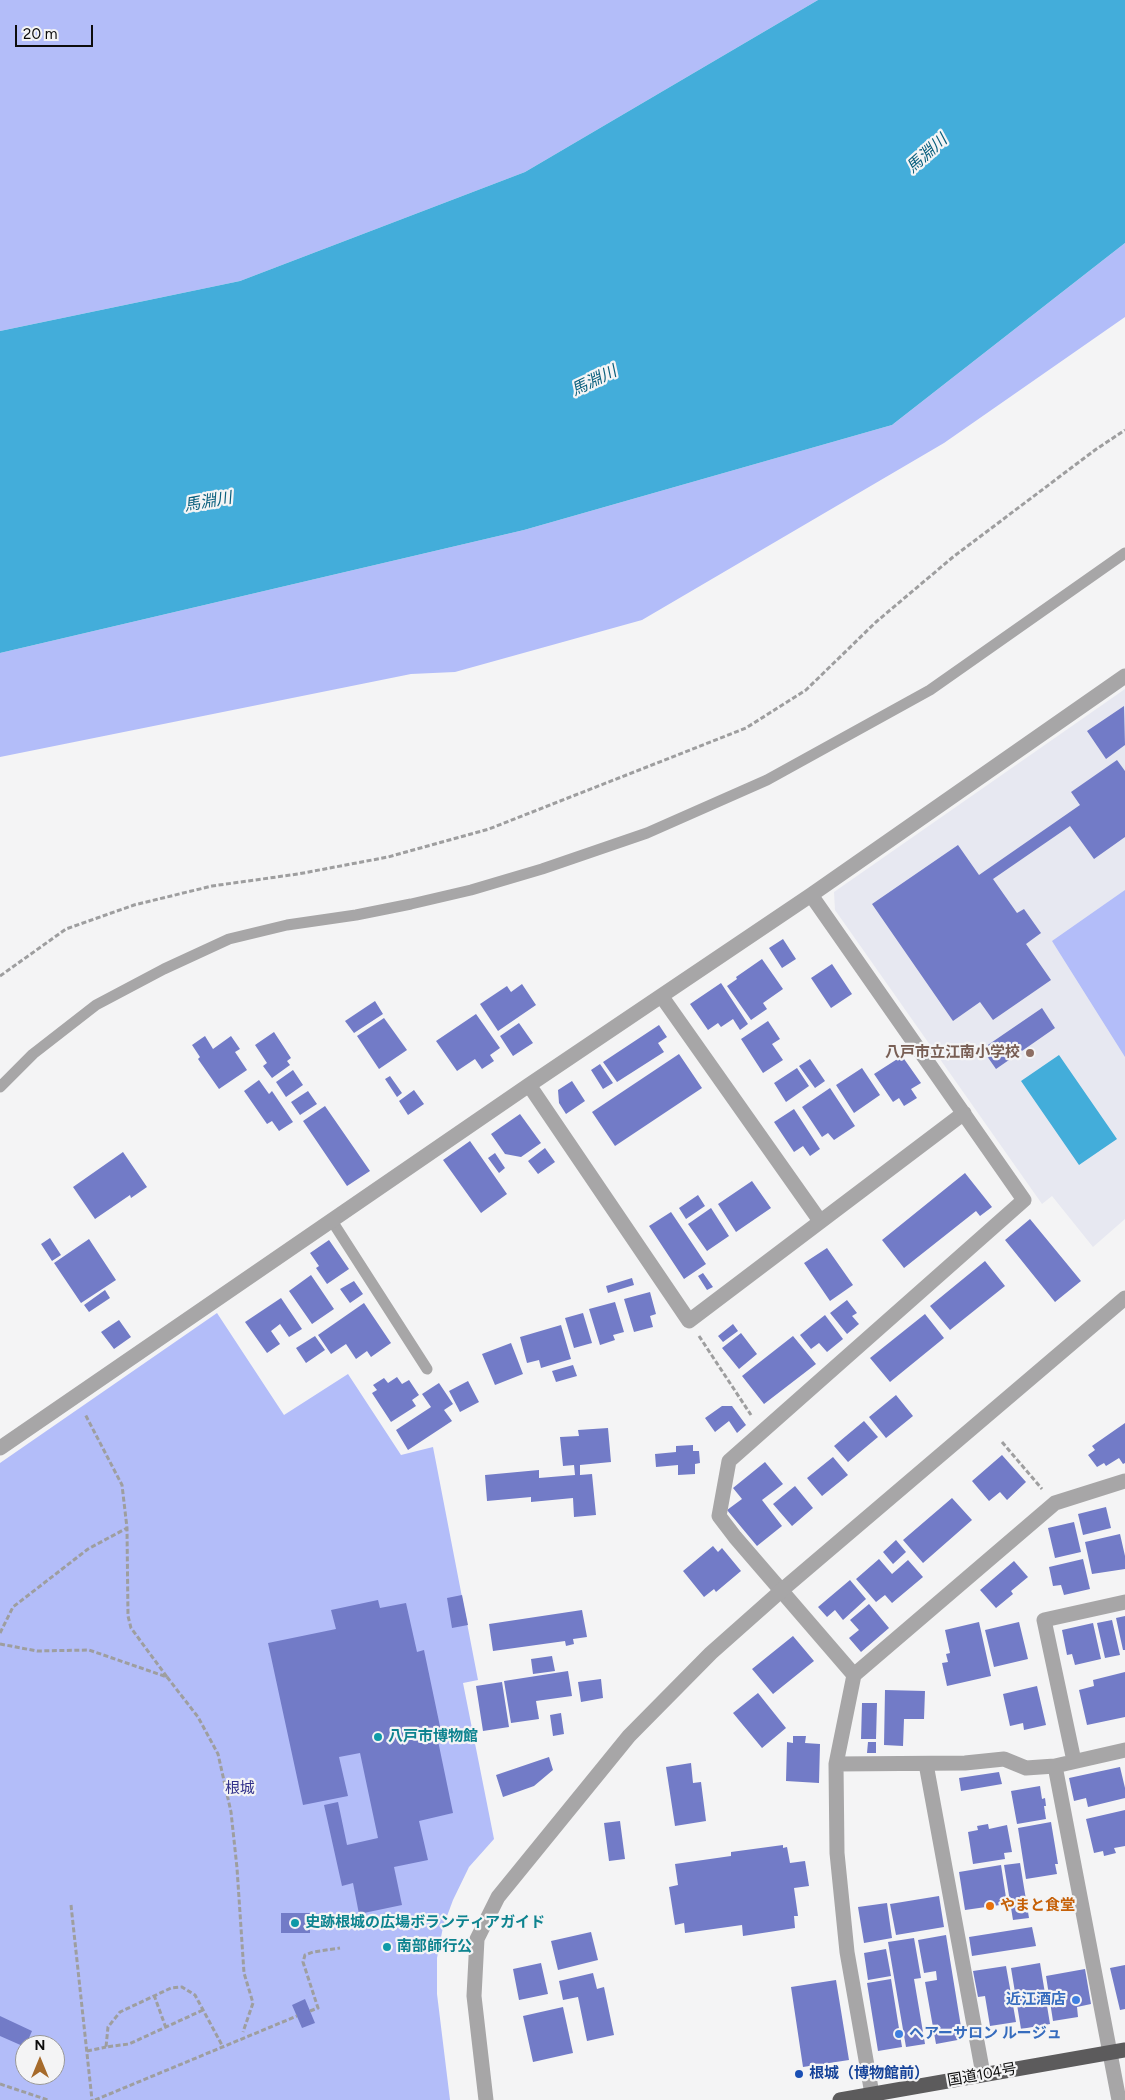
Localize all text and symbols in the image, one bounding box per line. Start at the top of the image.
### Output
scale bar [18,15,95,47]
text: 20 m [23,25,57,43]
water label: 馬淵川 [903,131,951,177]
water label: 馬淵川 [568,362,620,400]
water label: 馬淵川 [183,488,233,516]
place label: 八戸市立江南小学校 [885,1044,1020,1062]
marker: 八戸市立江南小学校 [1024,1047,1036,1059]
place label: 八戸市博物館 [388,1728,478,1746]
marker: 八戸市博物館 [372,1731,384,1743]
park label: 根城 [225,1780,255,1798]
place label: やまと食堂 [1000,1897,1075,1915]
marker: やまと食堂 [984,1900,996,1912]
place label: 史跡根城の広場ボランティアガイド [305,1914,545,1932]
marker: 史跡根城の広場ボランティアガイド [289,1917,301,1929]
place label: 南部師行公 [397,1938,472,1956]
marker: 南部師行公 [381,1941,393,1953]
place label: 近江酒店 [1006,1991,1066,2009]
marker: 近江酒店 [1070,1994,1082,2006]
place label: ヘアーサロン ルージュ [909,2025,1062,2043]
marker: ヘアーサロン ルージュ [893,2028,905,2040]
north arrow [15,2035,65,2085]
text: N [35,2037,45,2054]
street label: 国道104号 [946,2060,1018,2090]
place label: 根城（博物館前） [809,2065,929,2083]
marker: 根城（博物館前） [793,2068,805,2080]

